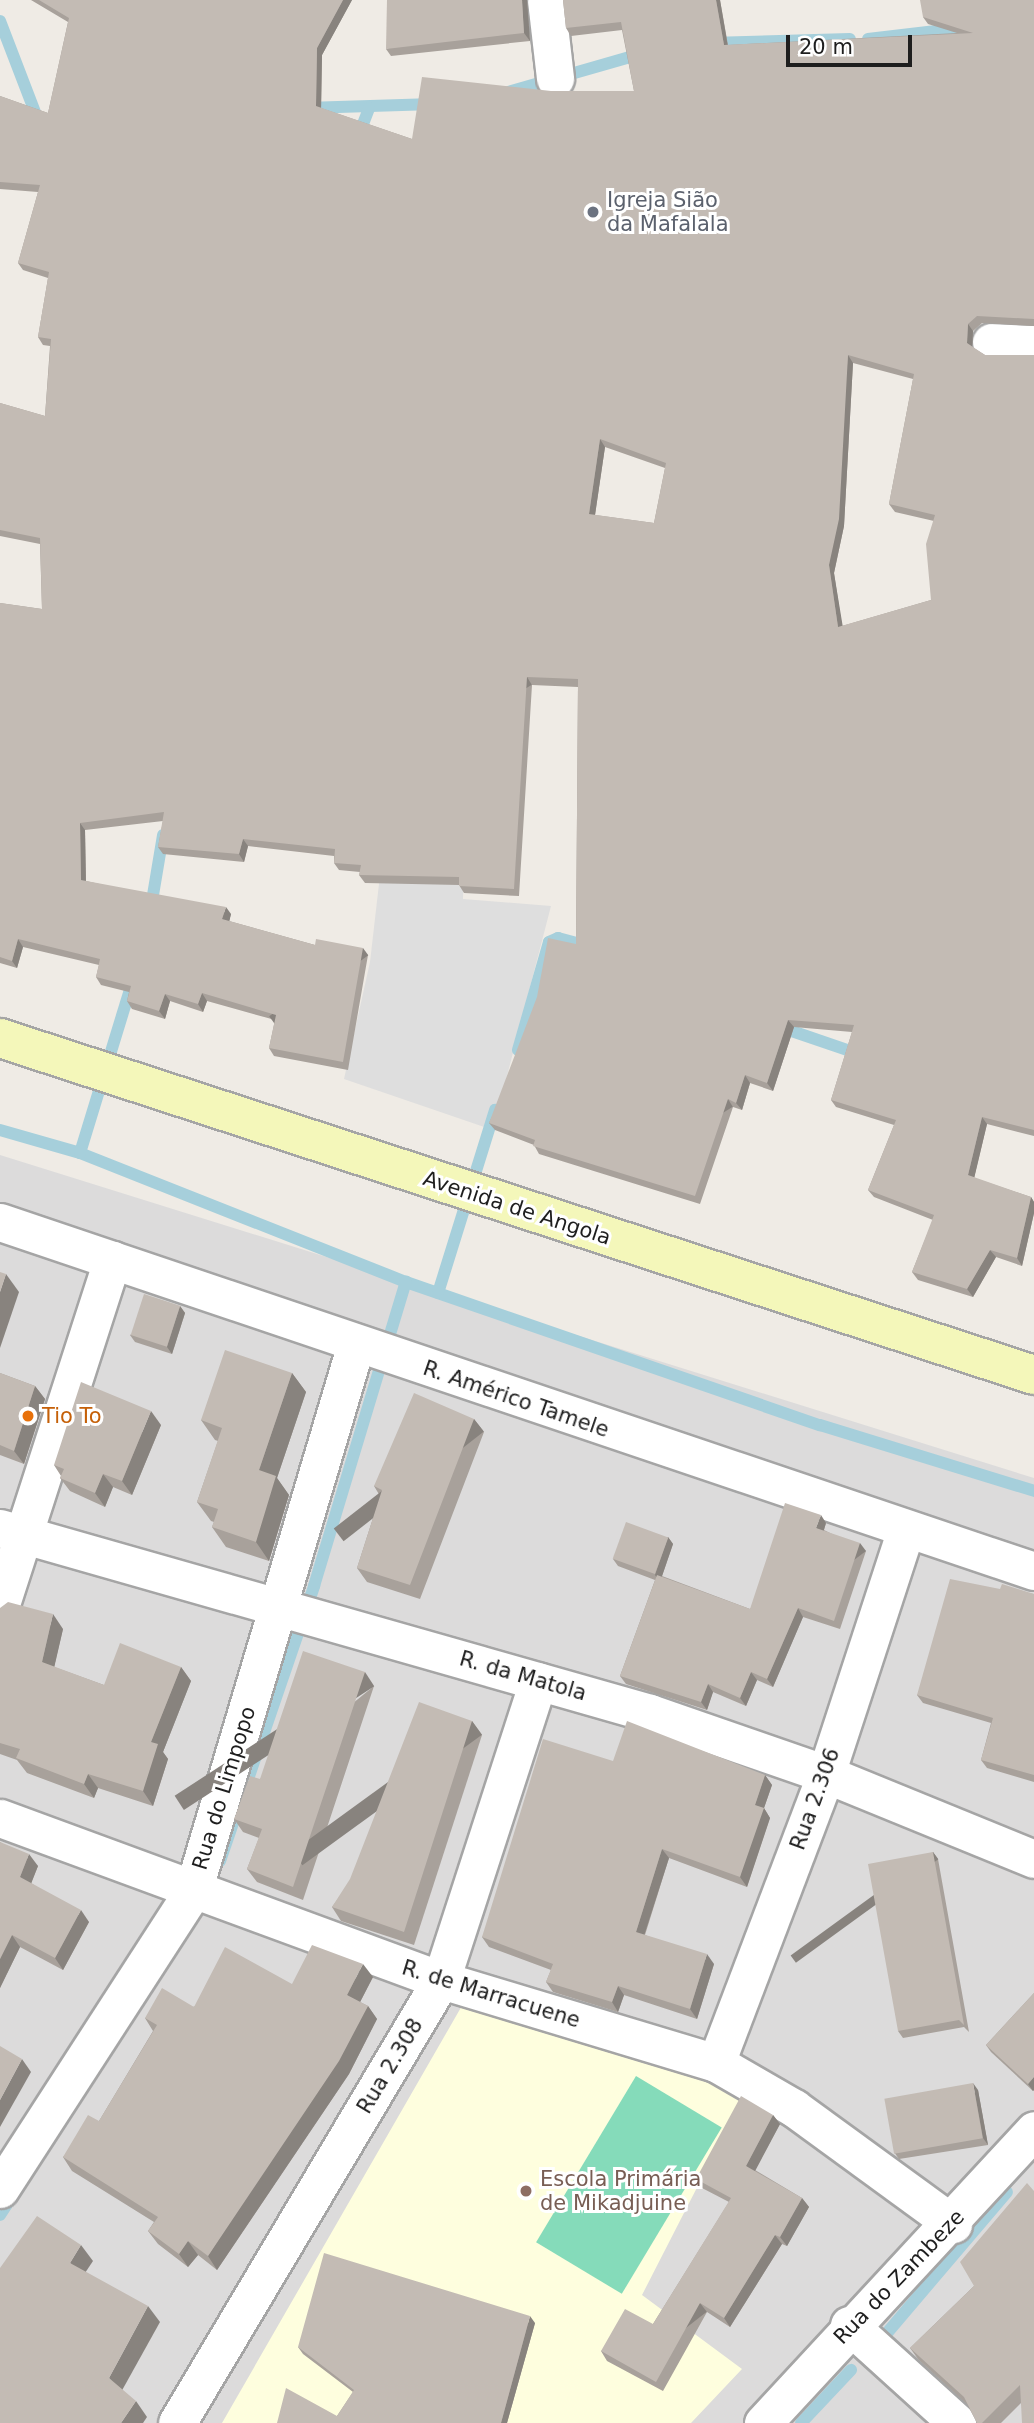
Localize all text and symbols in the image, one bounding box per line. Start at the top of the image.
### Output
scale bar [789,21,915,65]
text: 20 m [799,35,853,59]
place label: Igreja Sião da Mafalala [607,187,729,237]
marker: Igreja Sião da Mafalala [585,204,601,220]
street label: Avenida de Angola [420,1166,614,1250]
street label: R. Américo Tamele [420,1355,612,1443]
place label: Tio To [42,1403,102,1429]
marker: Tio To [20,1408,36,1424]
street label: R. da Matola [457,1646,589,1706]
street label: Rua do Limpopo [187,1703,261,1873]
street label: Rua 2.306 [785,1745,845,1853]
street label: R. de Marracuene [399,1955,583,2033]
street label: Rua 2.308 [352,2014,428,2118]
place label: Escola Primária de Mikadjuine [540,2166,701,2216]
marker: Escola Primária de Mikadjuine [518,2183,534,2199]
street label: Rua do Zambeze [828,2204,970,2350]

